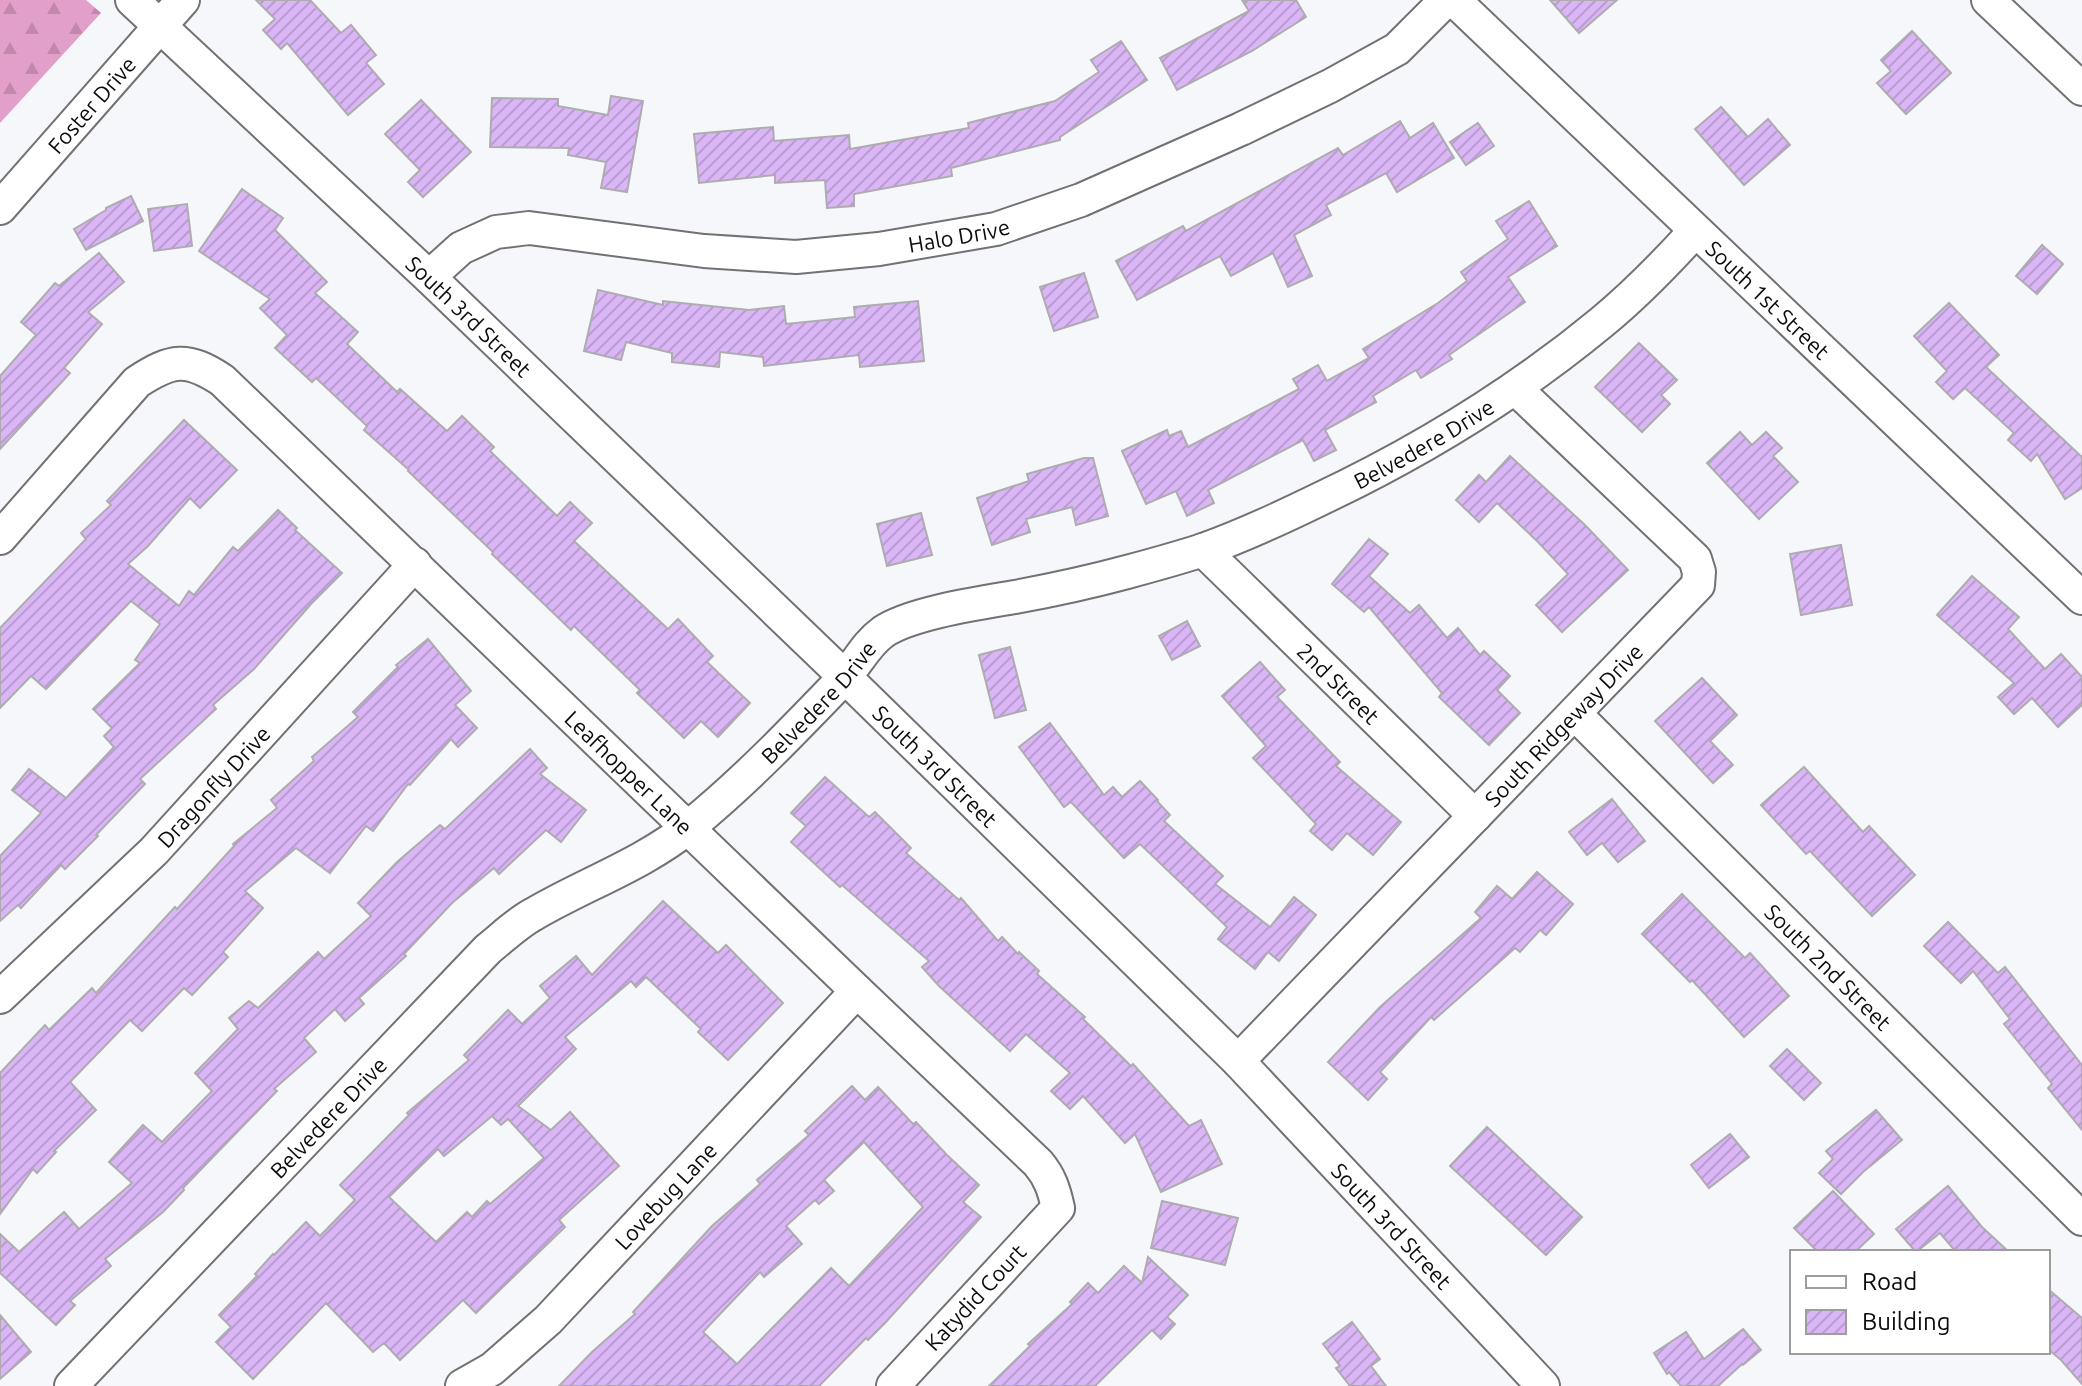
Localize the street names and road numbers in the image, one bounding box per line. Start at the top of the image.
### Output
street label: Foster Drive [42,51,140,158]
street label: Halo Drive [906,213,1013,256]
street label: South 1st Street [1702,235,1835,364]
street label: South 3rd Street [402,250,537,382]
street label: Belvedere Drive [1349,393,1498,493]
street label: Belvedere Drive [756,636,880,768]
street label: 2nd Street [1293,637,1385,729]
street label: South Ridgeway Drive [1479,638,1647,811]
street label: South 3rd Street [868,700,1003,832]
street label: Leafhopper Lane [561,705,698,839]
street label: Dragonfly Drive [152,720,274,852]
street label: South 2nd Street [1760,899,1897,1035]
street label: Belvedere Drive [264,1051,391,1182]
street label: Lovebug Lane [609,1137,721,1254]
street label: South 3rd Street [1327,1157,1457,1294]
street label: Katydid Court [920,1239,1031,1355]

